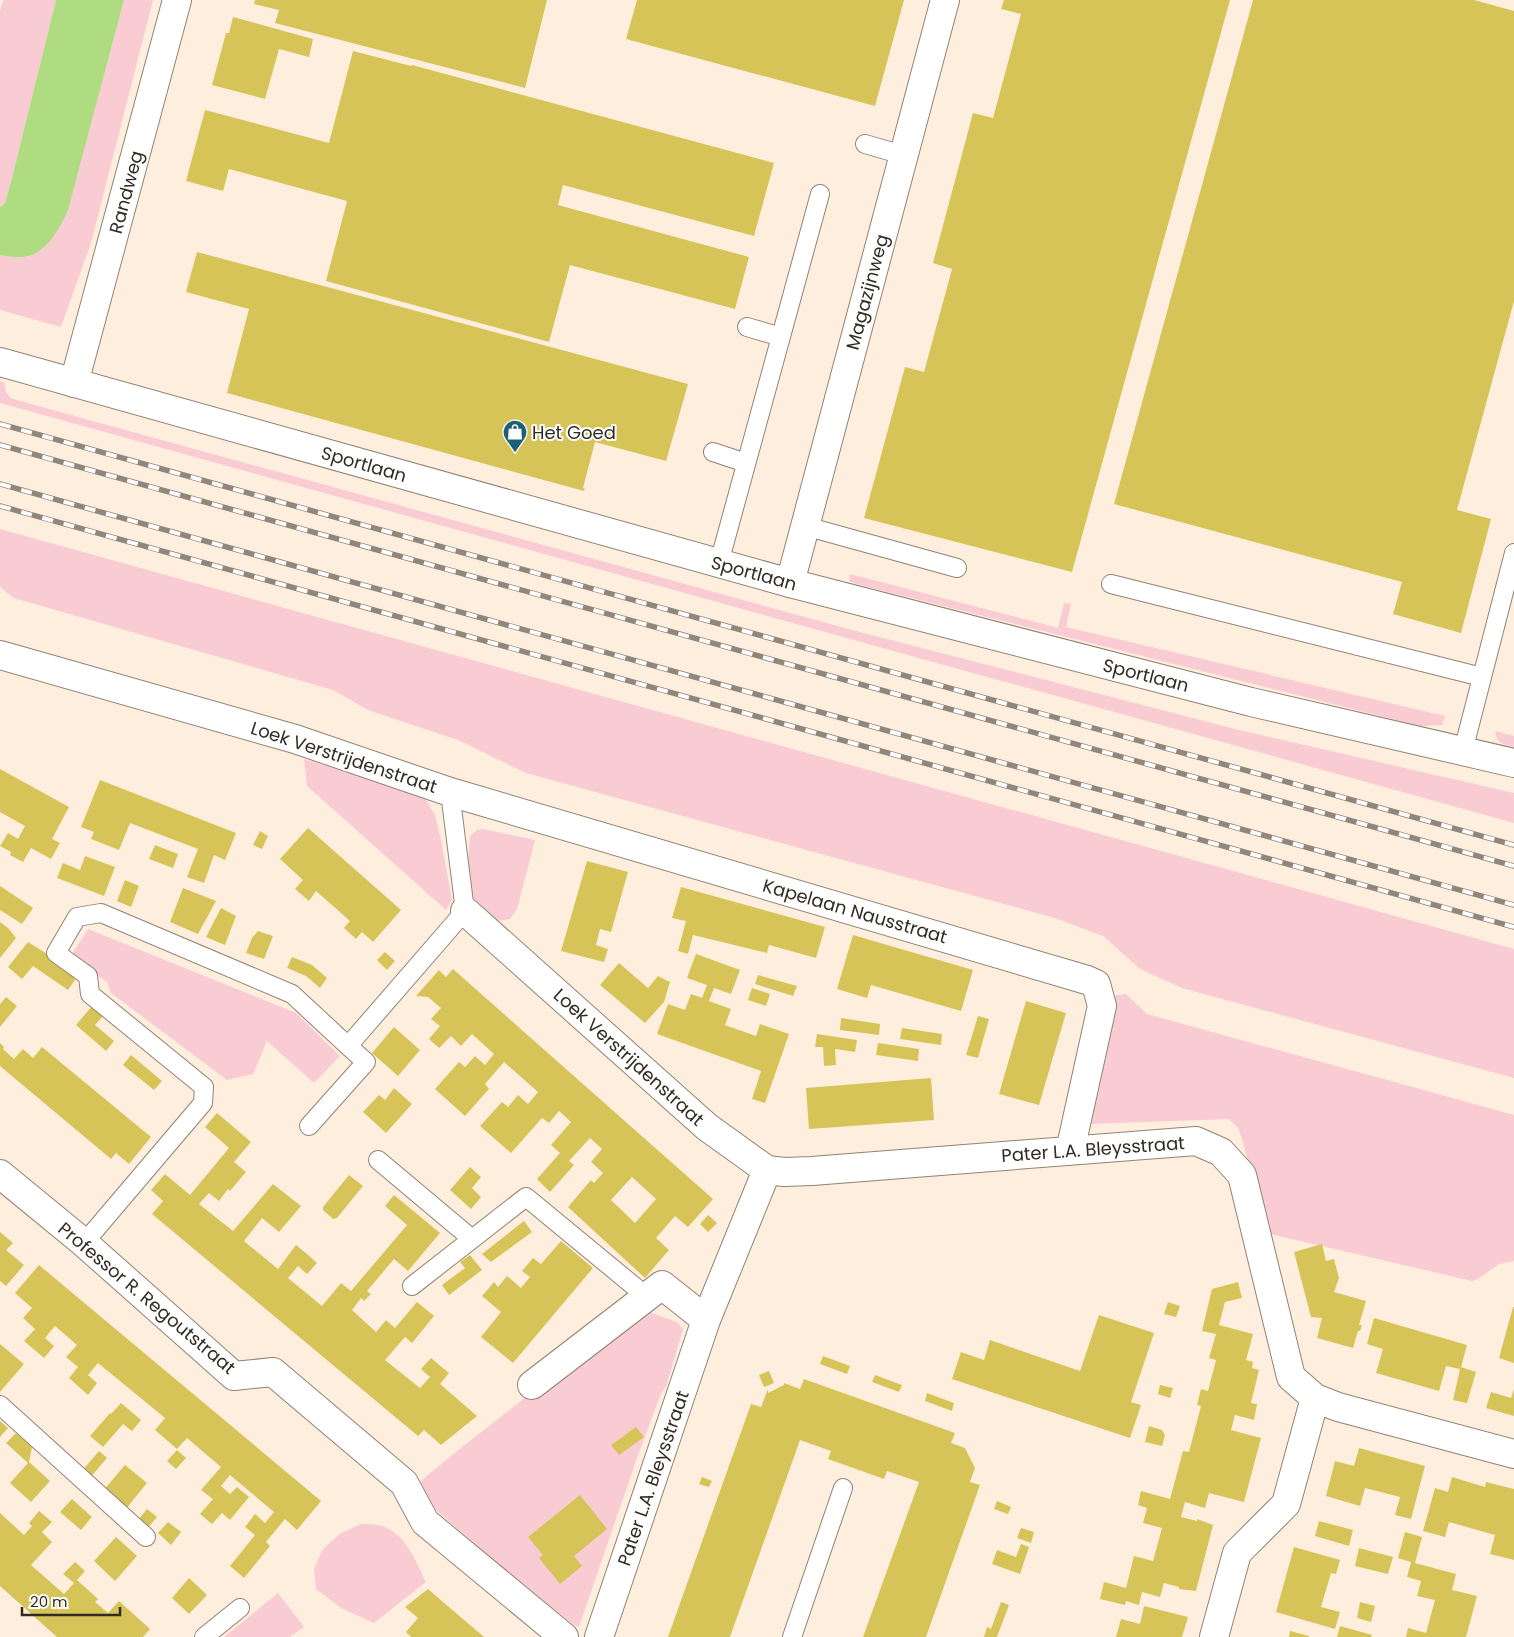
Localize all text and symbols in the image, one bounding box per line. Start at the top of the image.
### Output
street label: Randweg [103,148,149,236]
street label: Magazijnweg [840,231,894,353]
shop icon: Het Goed [502,419,528,453]
place label: Het Goed [532,420,616,445]
street label: Sportlaan [318,440,410,488]
street label: Sportlaan [708,550,800,596]
street label: Sportlaan [1100,652,1192,698]
street label: Loek Verstrijdenstraat [248,715,440,799]
street label: Kapelaan Nausstraat [760,873,950,949]
street label: Loek Verstrijdenstraat [548,983,710,1131]
street label: Pater L.A. Bleysstraat [1000,1130,1186,1168]
street label: Professor R. Regoutstraat [53,1216,241,1380]
street label: Pater L.A. Bleysstraat [611,1387,695,1569]
scale bar [22,1584,120,1616]
text: 20 m [30,1591,68,1612]

